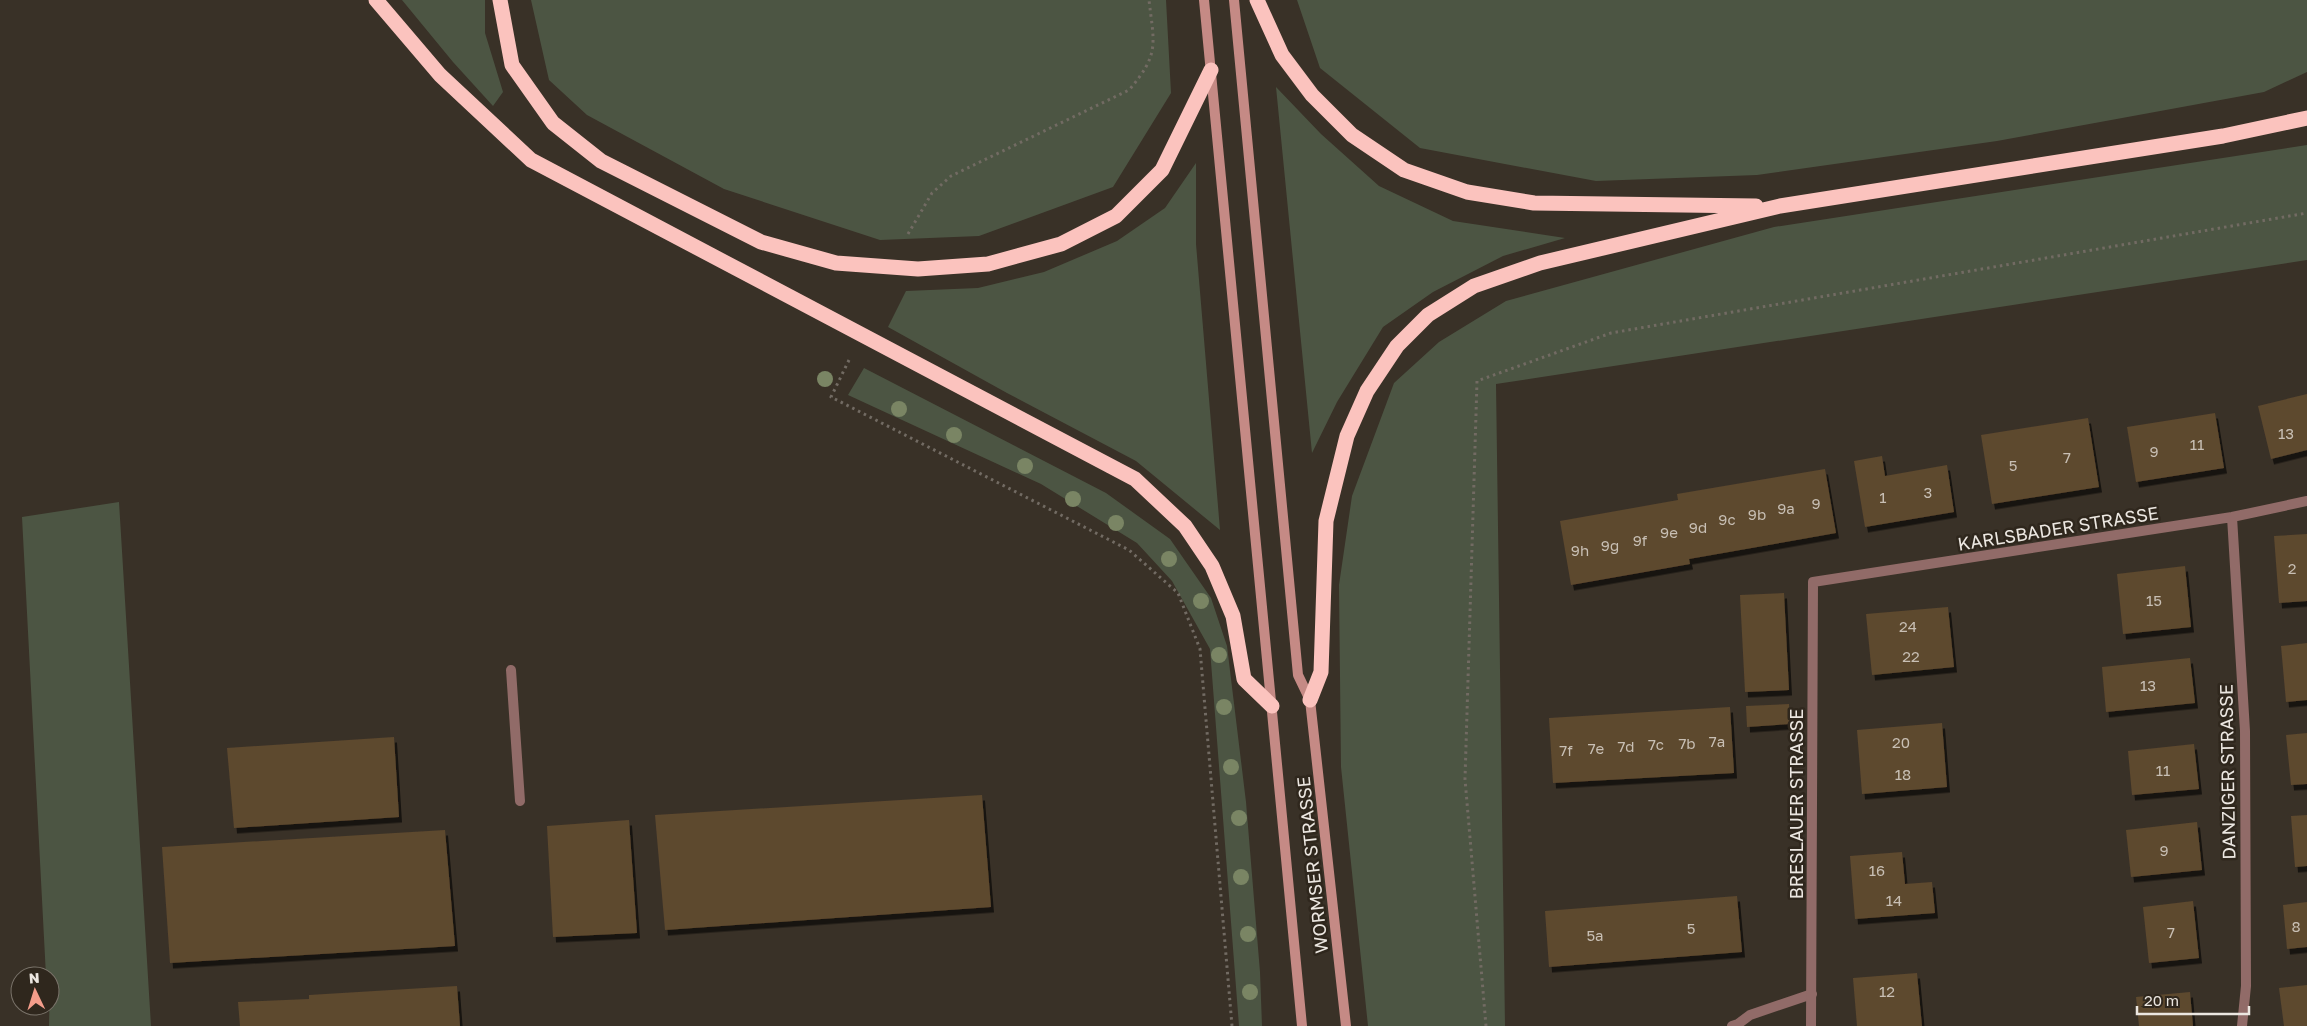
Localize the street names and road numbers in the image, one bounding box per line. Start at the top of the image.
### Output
street label: KARLSBADER STRASSE [1956,501,2160,555]
street label: DANZIGER STRASSE [2214,684,2240,860]
street label: BRESLAUER STRASSE [1785,709,1807,899]
street label: WORMSER STRASSE [1292,775,1332,955]

